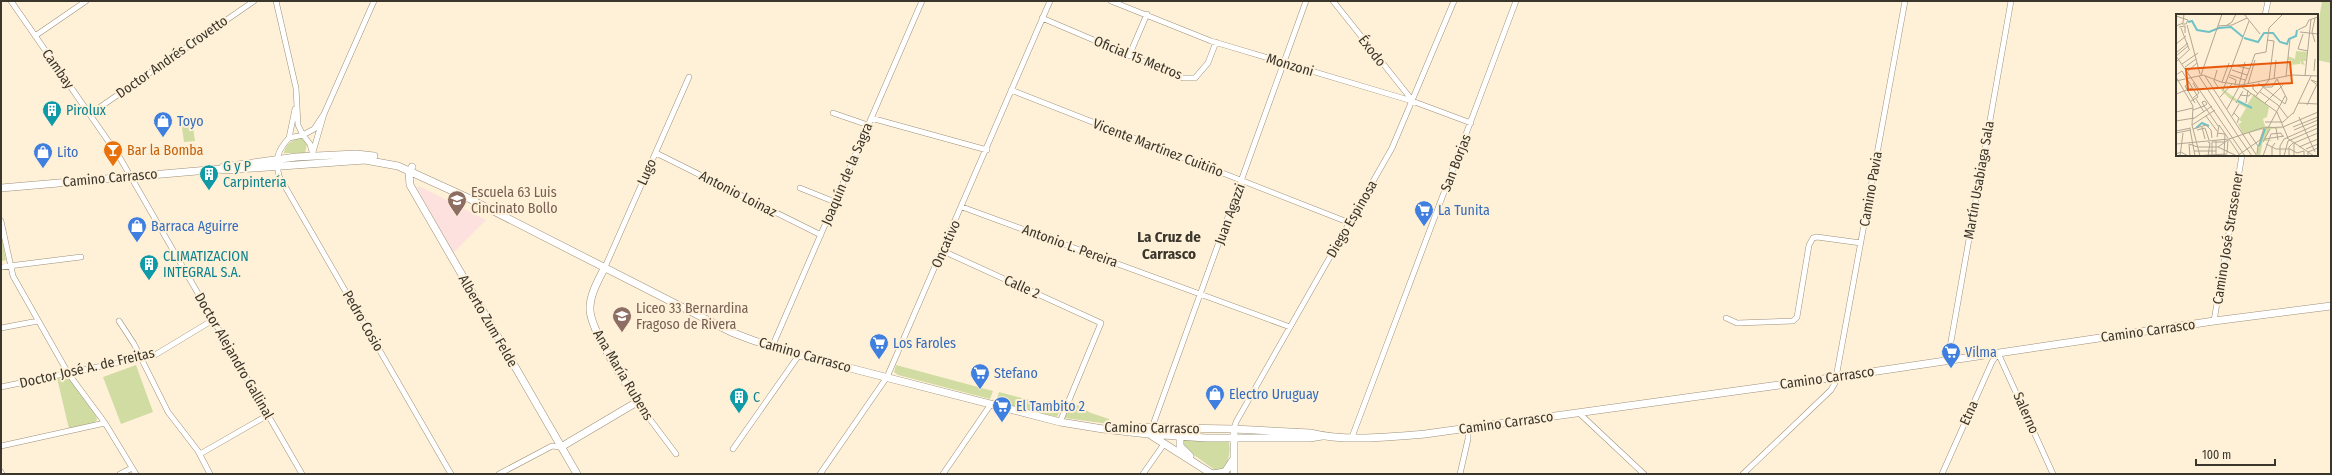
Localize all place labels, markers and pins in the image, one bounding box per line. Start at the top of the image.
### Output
building icon: Pirolux [41,99,63,127]
place label: Pirolux [66,102,107,119]
shop icon: Toyo [152,110,174,138]
place label: Toyo [177,113,204,130]
bar icon: Bar la Bomba [102,139,124,167]
shop icon: Lito [32,141,54,169]
place label: Bar la Bomba [127,142,204,159]
place label: Lito [57,144,78,161]
place label: G y P Carpintería [223,158,287,191]
building icon: G y P Carpintería [198,163,220,191]
place label: Escuela 63 Luis Cincinato Bollo [471,184,558,217]
school or university icon: Escuela 63 Luis Cincinato Bollo [446,189,468,217]
supermarket icon: La Tunita [1413,199,1435,227]
place label: La Tunita [1438,202,1490,219]
shop icon: Barraca Aguirre [126,215,148,243]
place label: Barraca Aguirre [151,218,239,235]
place label: CLIMATIZACION INTEGRAL S.A. [163,248,249,281]
building icon: CLIMATIZACION INTEGRAL S.A. [138,253,160,281]
place label: Liceo 33 Bernardina Fragoso de Rivera [636,300,749,333]
school or university icon: Liceo 33 Bernardina Fragoso de Rivera [611,305,633,333]
supermarket icon: Los Faroles [868,332,890,360]
place label: Los Faroles [893,335,956,352]
supermarket icon: Vilma [1940,341,1962,369]
place label: Vilma [1965,344,1997,361]
supermarket icon: Stefano [969,362,991,390]
place label: Stefano [994,365,1038,382]
shop icon: Electro Uruguay [1204,383,1226,411]
building icon: C [728,386,750,414]
place label: Electro Uruguay [1229,386,1320,403]
place label: C [753,389,760,406]
supermarket icon: El Tambito 2 [991,395,1013,423]
place label: El Tambito 2 [1016,398,1085,415]

